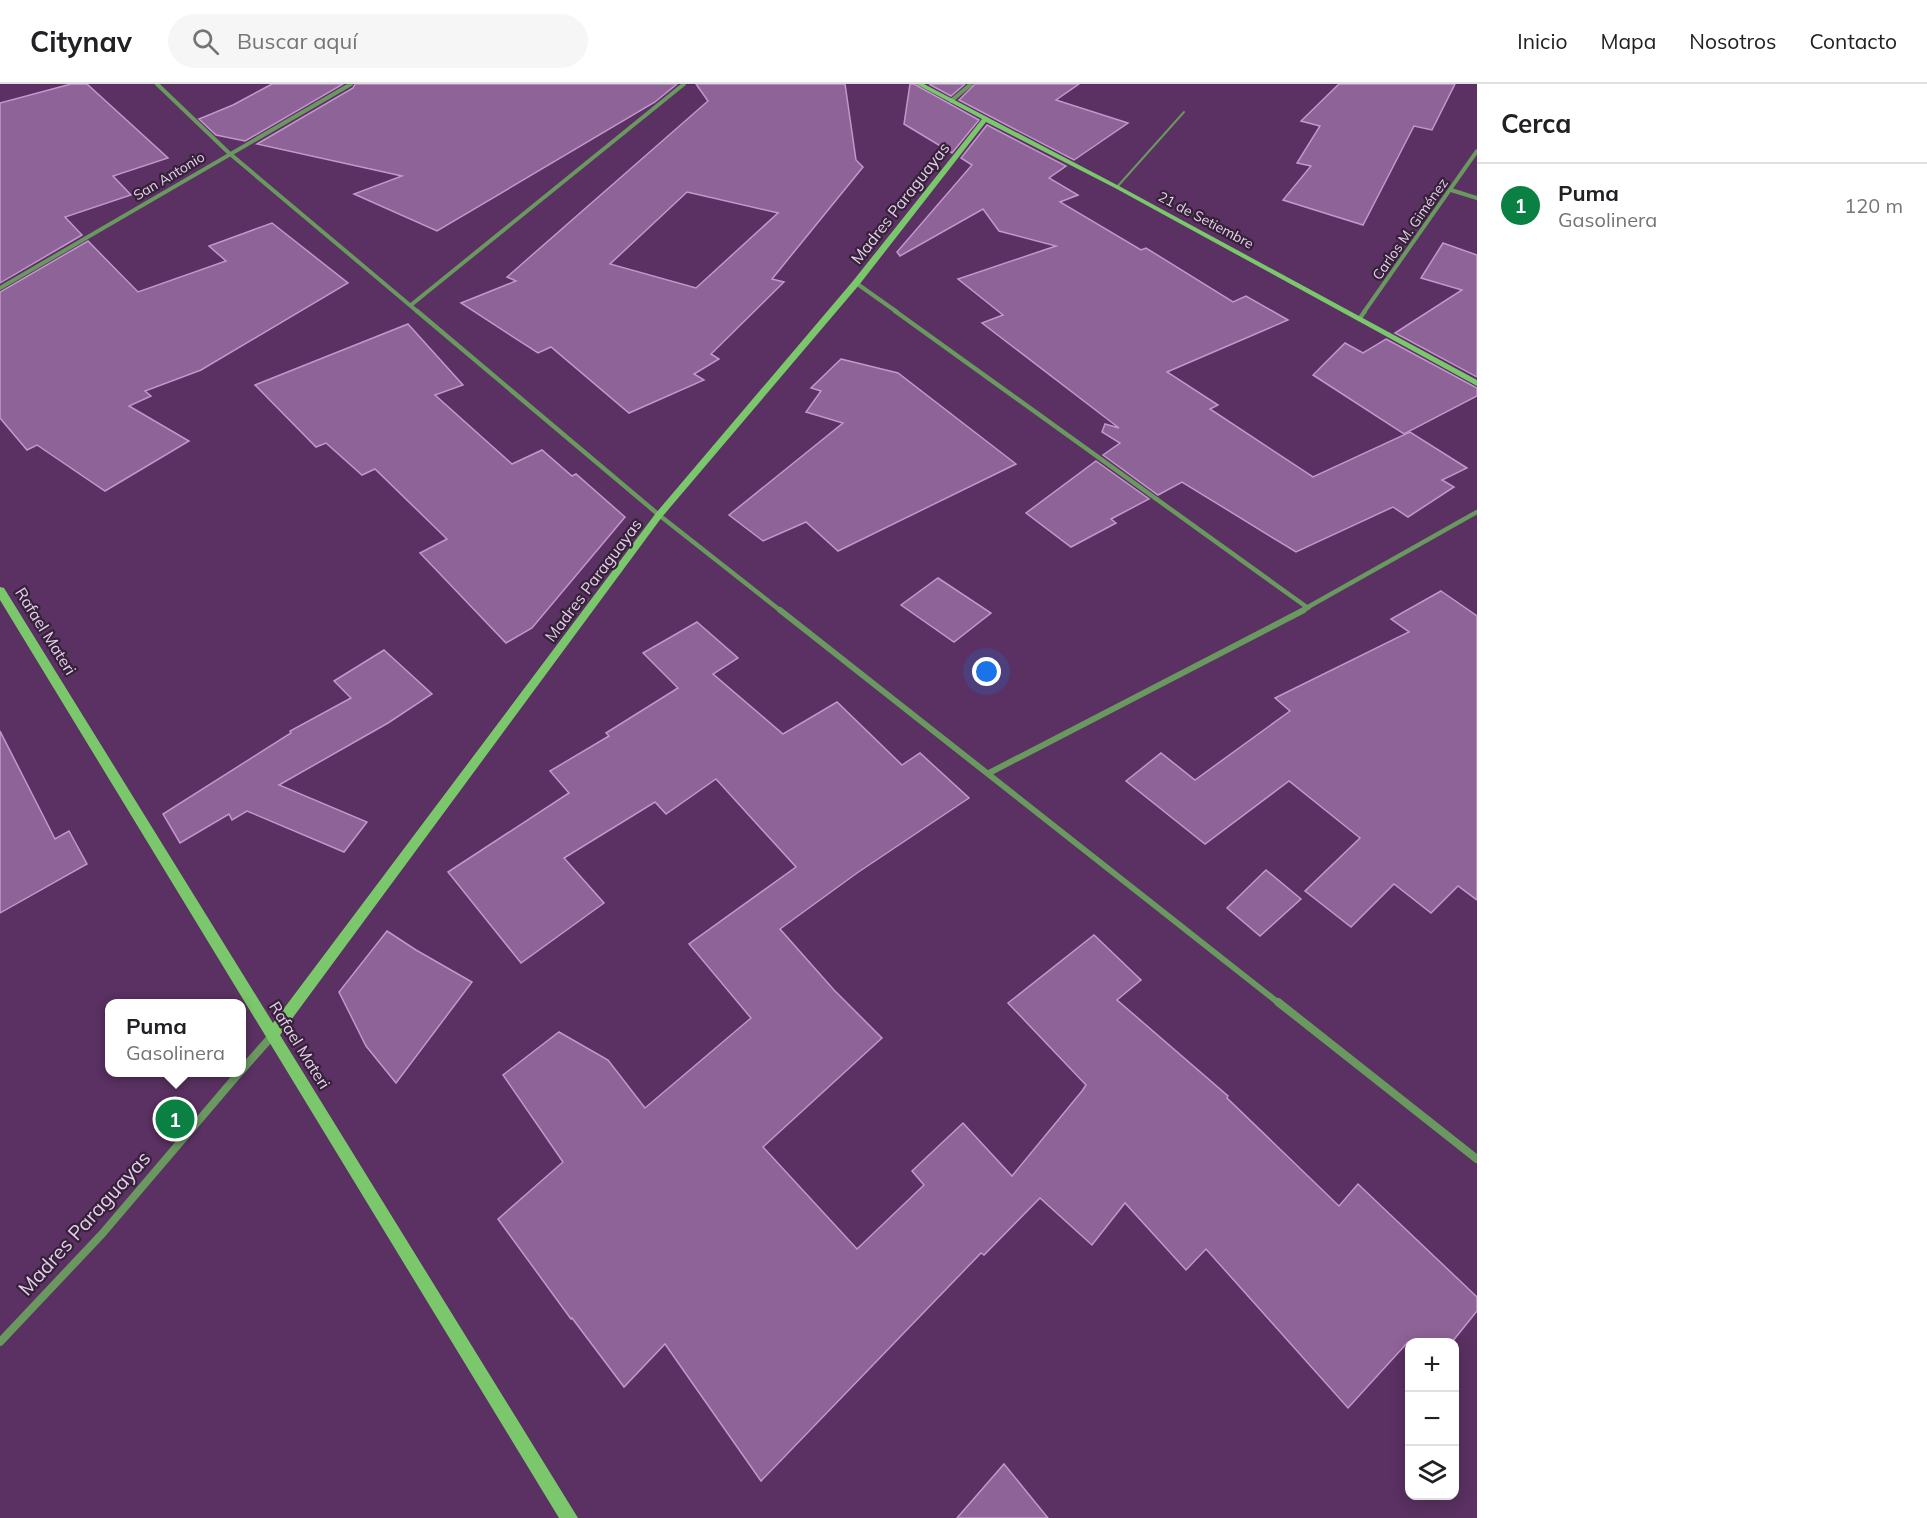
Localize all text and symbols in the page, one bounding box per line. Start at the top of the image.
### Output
search box [168,14,588,68]
text: Citynav [30,24,132,59]
icon: search [189,25,222,58]
text: Buscar aquí [237,27,358,55]
text: Inicio [1517,28,1567,54]
text: Mapa [1600,28,1656,54]
text: Nosotros [1689,28,1776,54]
text: Contacto [1809,28,1897,54]
text: Cerca [1501,107,1571,140]
street label: Madres Paraguayas [846,138,954,268]
street label: San Antonio [130,148,208,204]
street label: Carlos M. Giménez [1368,175,1452,283]
text: Puma [1558,179,1619,207]
street label: 21 de Setiembre [1155,187,1257,253]
text: 1 [1515,193,1527,218]
text: 120 m [1844,193,1903,218]
text: Gasolinera [1558,207,1657,232]
street label: Madres Paraguayas [540,515,646,645]
street label: Rafael Materi [11,584,81,678]
your location [972,657,1001,686]
street label: Rafael Materi [265,998,335,1092]
popup [105,999,246,1077]
text: Puma [126,1012,187,1040]
text: Gasolinera [126,1040,225,1065]
pin: 1 [156,1096,195,1142]
street label: Madres Paraguayas [13,1146,155,1300]
map controls [1405,1338,1459,1500]
button: + [1405,1338,1459,1392]
button: − [1405,1392,1459,1446]
button: layers [1405,1446,1459,1500]

